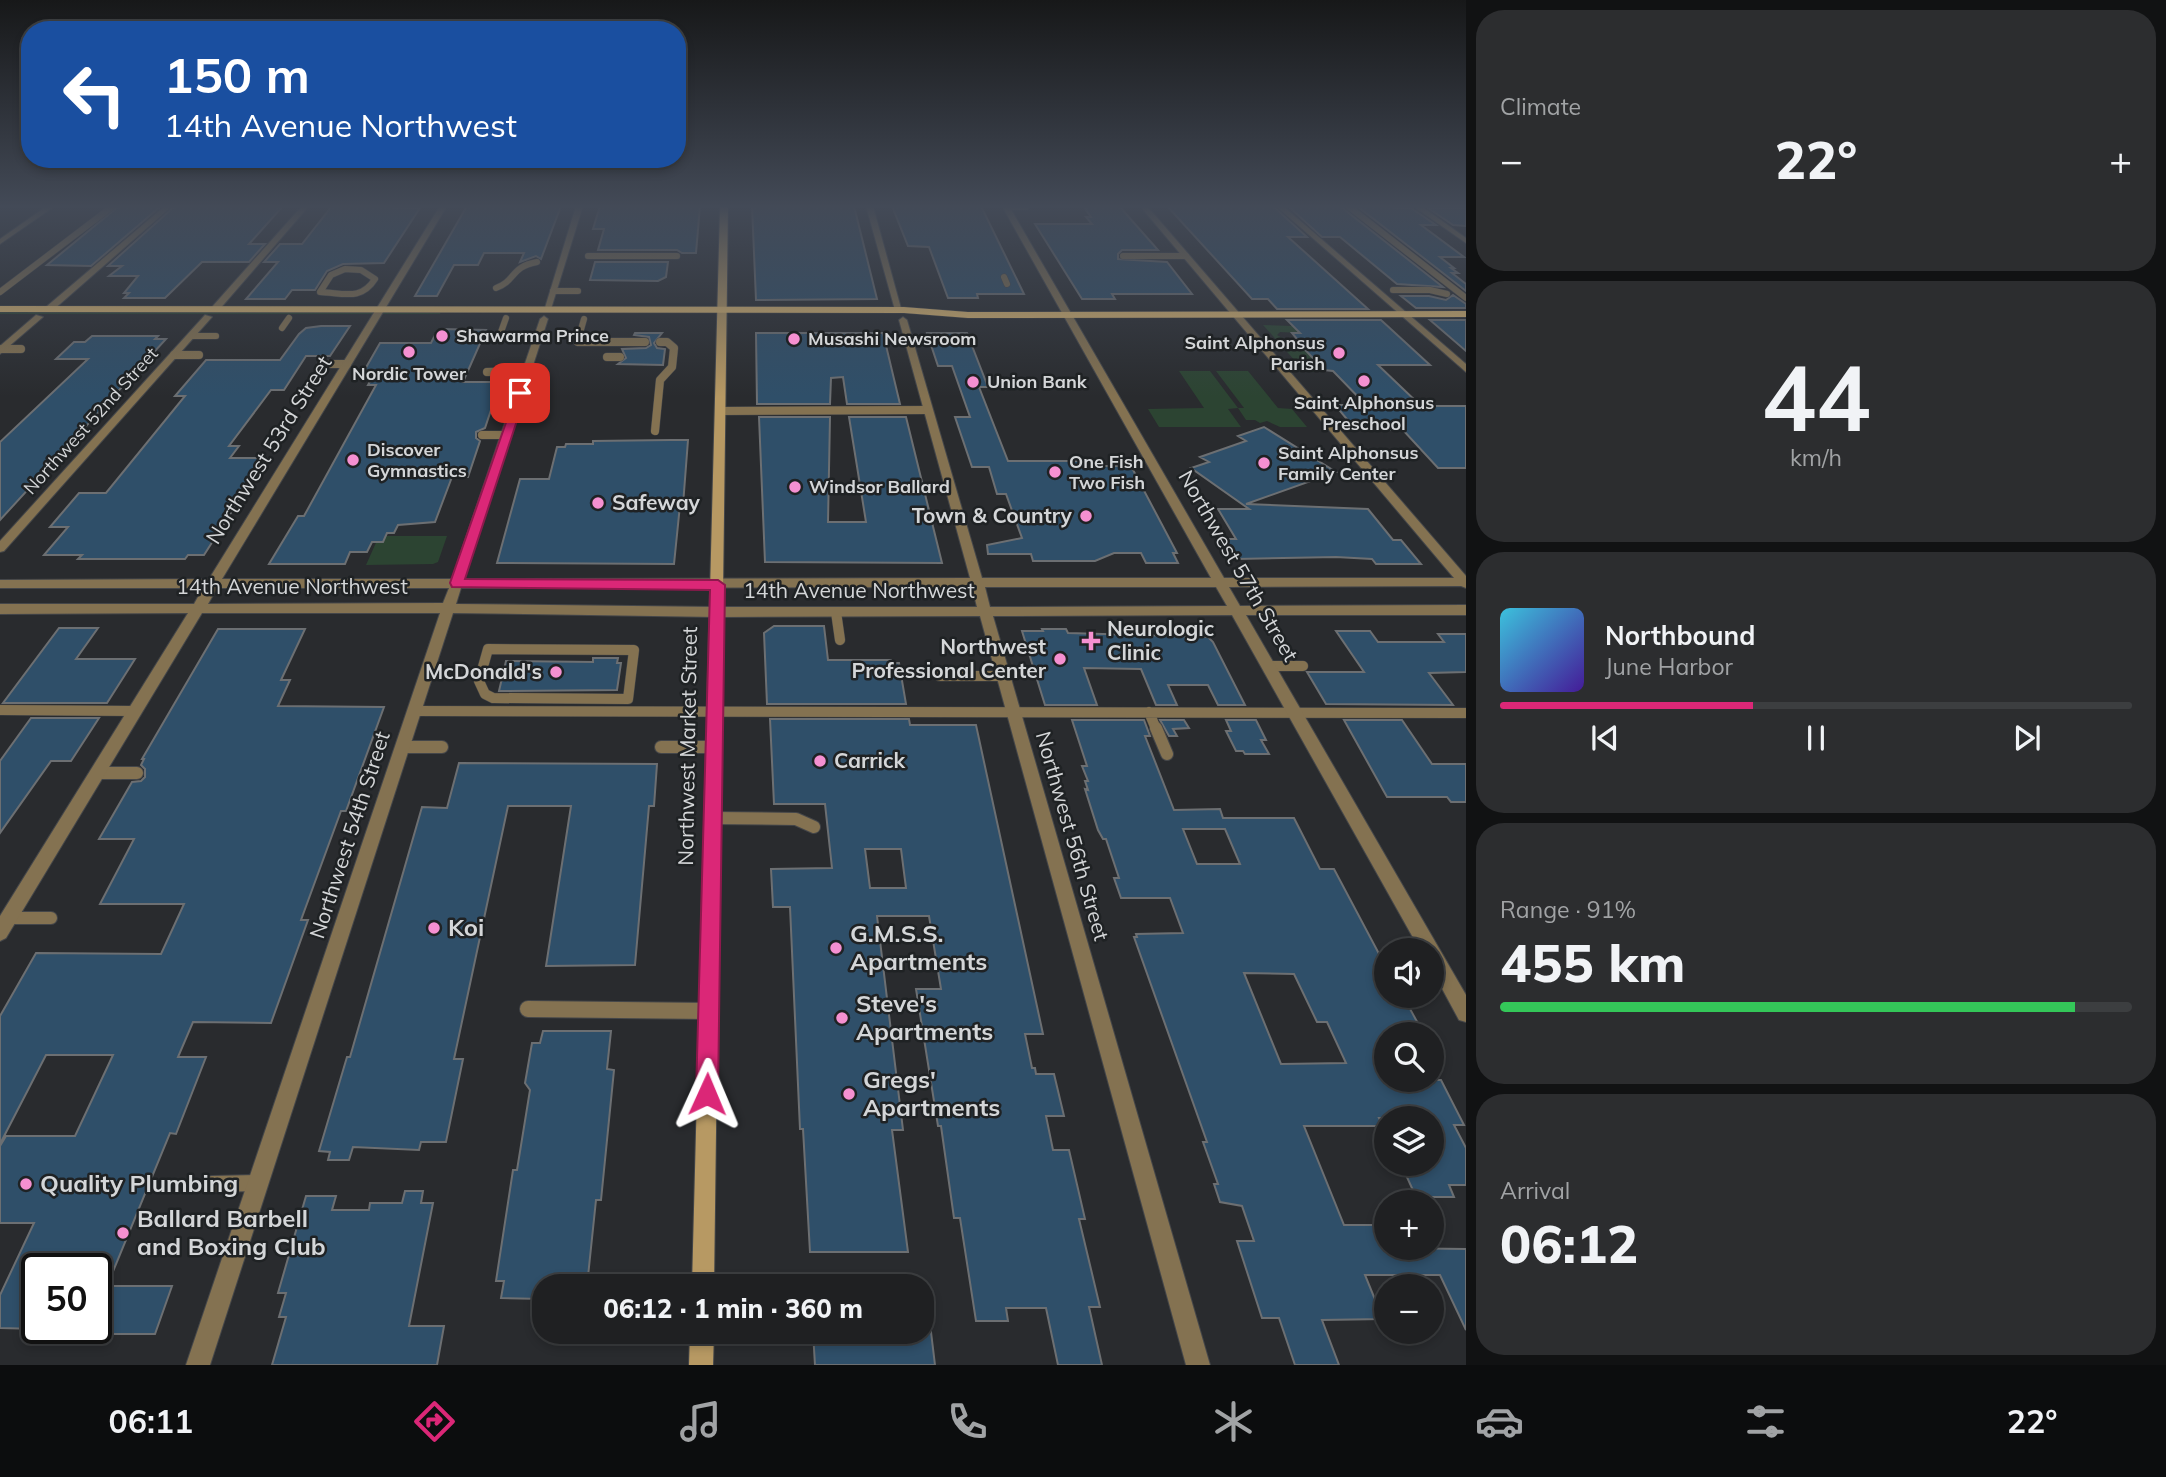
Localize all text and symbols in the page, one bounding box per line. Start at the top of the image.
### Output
text: 150 m [164,44,310,105]
icon: left [49,49,140,140]
text: Climate [1500,92,1581,121]
text: 14th Avenue Northwest [164,105,517,145]
text: 22° [1775,127,1857,192]
text: − [1500,136,1523,184]
text: + [2109,136,2132,184]
place label: Shawarma Prince [456,324,609,347]
place label: Musashi Newsroom [808,327,977,350]
marker: Shawarma Prince [434,328,450,344]
marker: Musashi Newsroom [786,331,802,347]
place label: Saint Alphonsus Parish [1184,331,1325,375]
text: 44 [1761,340,1871,454]
street label: Northwest 52nd Street [18,342,163,499]
marker: Nordic Tower [401,344,417,360]
marker: Saint Alphonsus Parish [1331,345,1347,361]
street label: Northwest 53rd Street [200,351,337,548]
place label: Nordic Tower [352,362,467,385]
pin [490,363,550,423]
place label: Union Bank [987,370,1088,393]
marker: Saint Alphonsus Preschool [1356,373,1372,389]
icon: arrive [501,374,539,412]
marker: Union Bank [965,374,981,390]
place label: Saint Alphonsus Preschool [1294,391,1434,435]
place label: Discover Gymnastics [367,438,467,482]
place label: Saint Alphonsus Family Center [1278,441,1419,485]
text: km/h [1790,443,1842,472]
place label: One Fish Two Fish [1069,450,1145,494]
marker: Discover Gymnastics [345,452,361,468]
marker: Saint Alphonsus Family Center [1256,455,1272,471]
marker: One Fish Two Fish [1047,464,1063,480]
street label: Northwest 57th Street [1173,465,1304,666]
place label: Windsor Ballard [809,475,950,498]
marker: Windsor Ballard [787,479,803,495]
place label: Safeway [612,489,701,515]
marker: Safeway [590,495,606,511]
place label: Town & Country [912,502,1073,528]
marker: Town & Country [1078,508,1094,524]
street label: 14th Avenue Northwest [176,573,408,599]
street label: 14th Avenue Northwest [743,577,975,603]
place label: Neurologic Clinic [1107,615,1214,665]
text: Northbound [1605,619,1755,652]
street label: Northwest Market Street [672,626,702,866]
marker: Neurologic Clinic [1081,631,1101,651]
place label: Northwest Professional Center [852,633,1047,683]
marker: Northwest Professional Center [1052,651,1068,667]
text: June Harbor [1605,652,1733,681]
place label: McDonald's [425,658,542,684]
marker: McDonald's [548,664,564,680]
icon: previous [1586,719,1624,757]
icon: pause [1797,719,1835,757]
icon: next [2008,719,2046,757]
street label: Northwest 54th Street [303,728,395,942]
street label: Northwest 56th Street [1031,728,1115,943]
place label: Carrick [834,747,906,773]
marker: Carrick [812,753,828,769]
text: Range · 91% [1500,895,1636,924]
place label: Koi [448,912,484,942]
place label: G.M.S.S. Apartments [850,918,987,976]
marker: Koi [426,920,442,936]
text: 455 km [1500,930,1685,995]
map controls [1374,938,1444,1344]
button: sound [1374,938,1444,1008]
marker: G.M.S.S. Apartments [828,940,844,956]
place label: Steve's Apartments [856,988,993,1046]
marker: Steve's Apartments [834,1010,850,1026]
button: search [1374,1022,1444,1092]
position arrow [670,1057,744,1131]
place label: Gregs' Apartments [863,1064,1000,1122]
marker: Gregs' Apartments [841,1086,857,1102]
button: layers [1374,1106,1444,1176]
place label: Quality Plumbing [40,1168,238,1198]
marker: Quality Plumbing [18,1176,34,1192]
text: Arrival [1500,1176,1570,1205]
button: + [1374,1190,1444,1260]
place label: Ballard Barbell and Boxing Club [137,1203,326,1261]
text: 06:12 [1500,1211,1638,1276]
marker: Ballard Barbell and Boxing Club [115,1225,131,1241]
speed limit sign: 50 [21,1253,112,1344]
button: − [1374,1274,1444,1344]
text: 06:12 · 1 min · 360 m [603,1292,863,1325]
icon: directions [410,1397,459,1446]
icon: music [676,1397,725,1446]
icon: phone [943,1397,992,1446]
icon: climate [1209,1397,1258,1446]
icon: car [1475,1397,1524,1446]
icon: filters [1741,1397,1790,1446]
text: 06:11 [109,1401,193,1441]
text: 22° [2007,1401,2057,1441]

